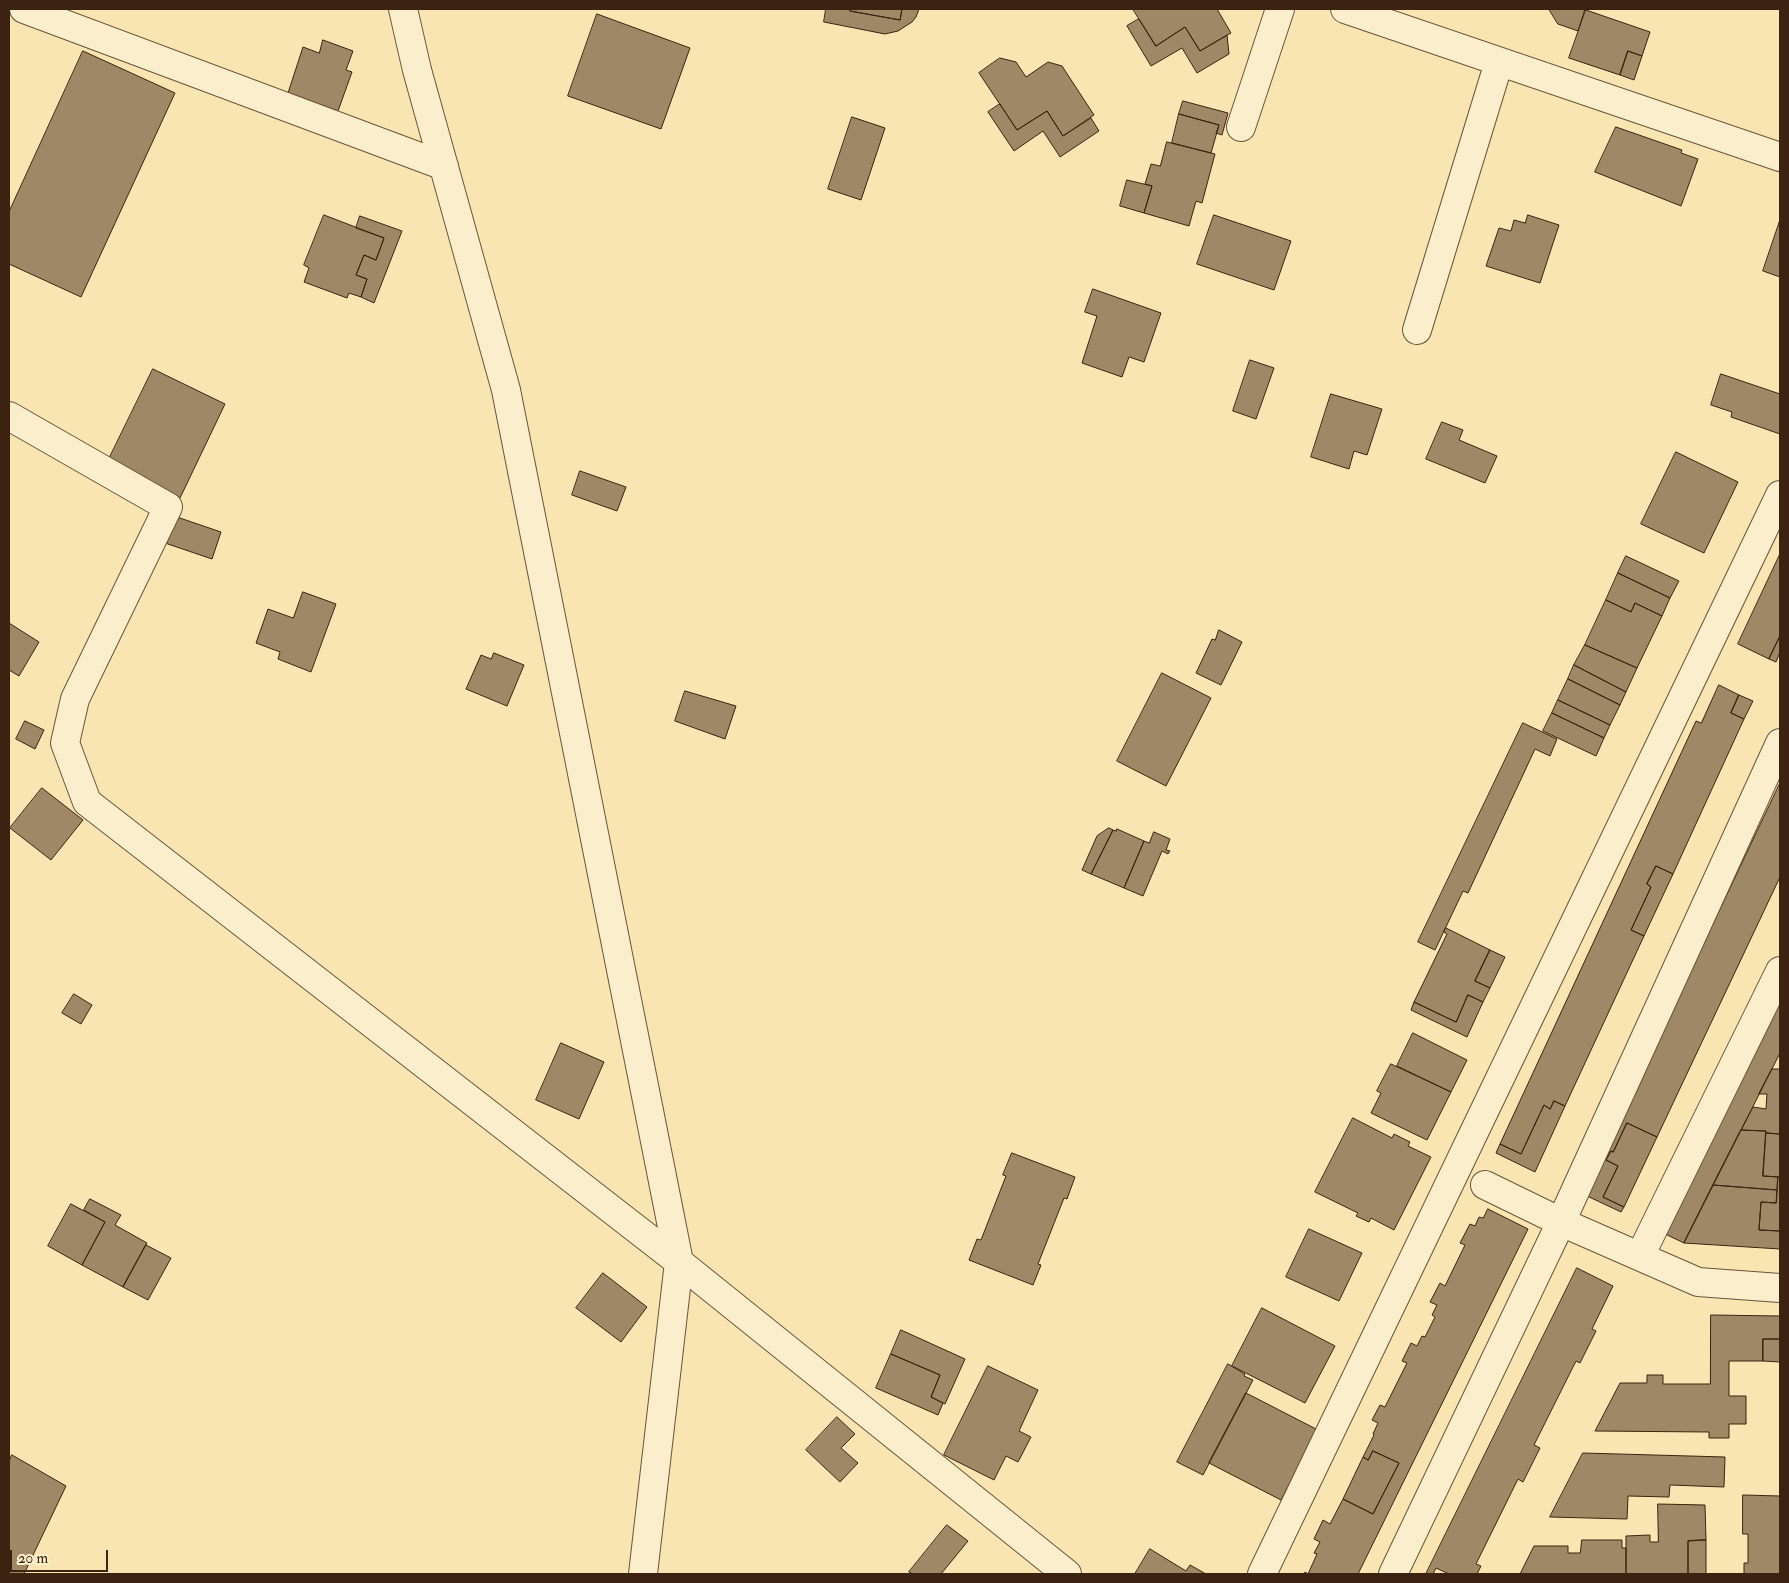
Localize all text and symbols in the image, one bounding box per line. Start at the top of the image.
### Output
scale bar [12,1540,110,1572]
text: 20 m [18,1549,48,1568]

